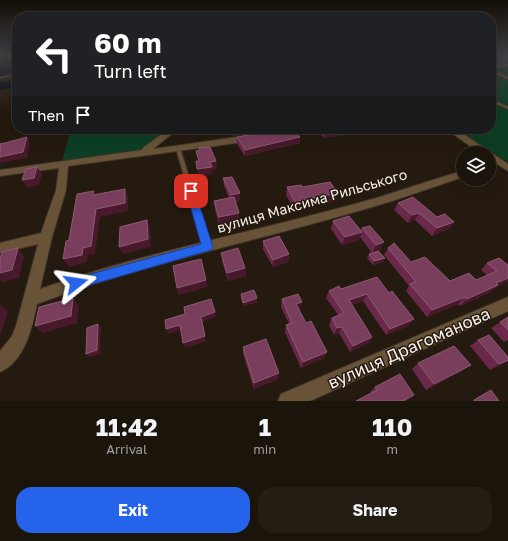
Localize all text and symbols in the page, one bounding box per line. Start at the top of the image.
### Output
text: 60 m [94,26,161,59]
icon: left [28,28,80,80]
text: Turn left [94,60,167,82]
icon: arrive [72,104,94,126]
text: Then [28,106,64,124]
map controls [456,146,496,186]
button: layers [456,146,496,186]
street label: вулиця Максима Рильського [215,165,409,236]
pin [174,174,208,208]
icon: arrive [180,180,202,202]
position arrow [55,262,97,304]
street label: вулиця Драгоманова [324,302,493,393]
text: 11:42 [96,412,158,441]
text: 1 [259,412,271,441]
text: 110 [372,412,412,441]
text: Arrival [106,441,147,457]
text: min [253,441,276,457]
text: m [386,441,398,457]
button: Exit [16,487,250,533]
button: Share [258,487,492,533]

